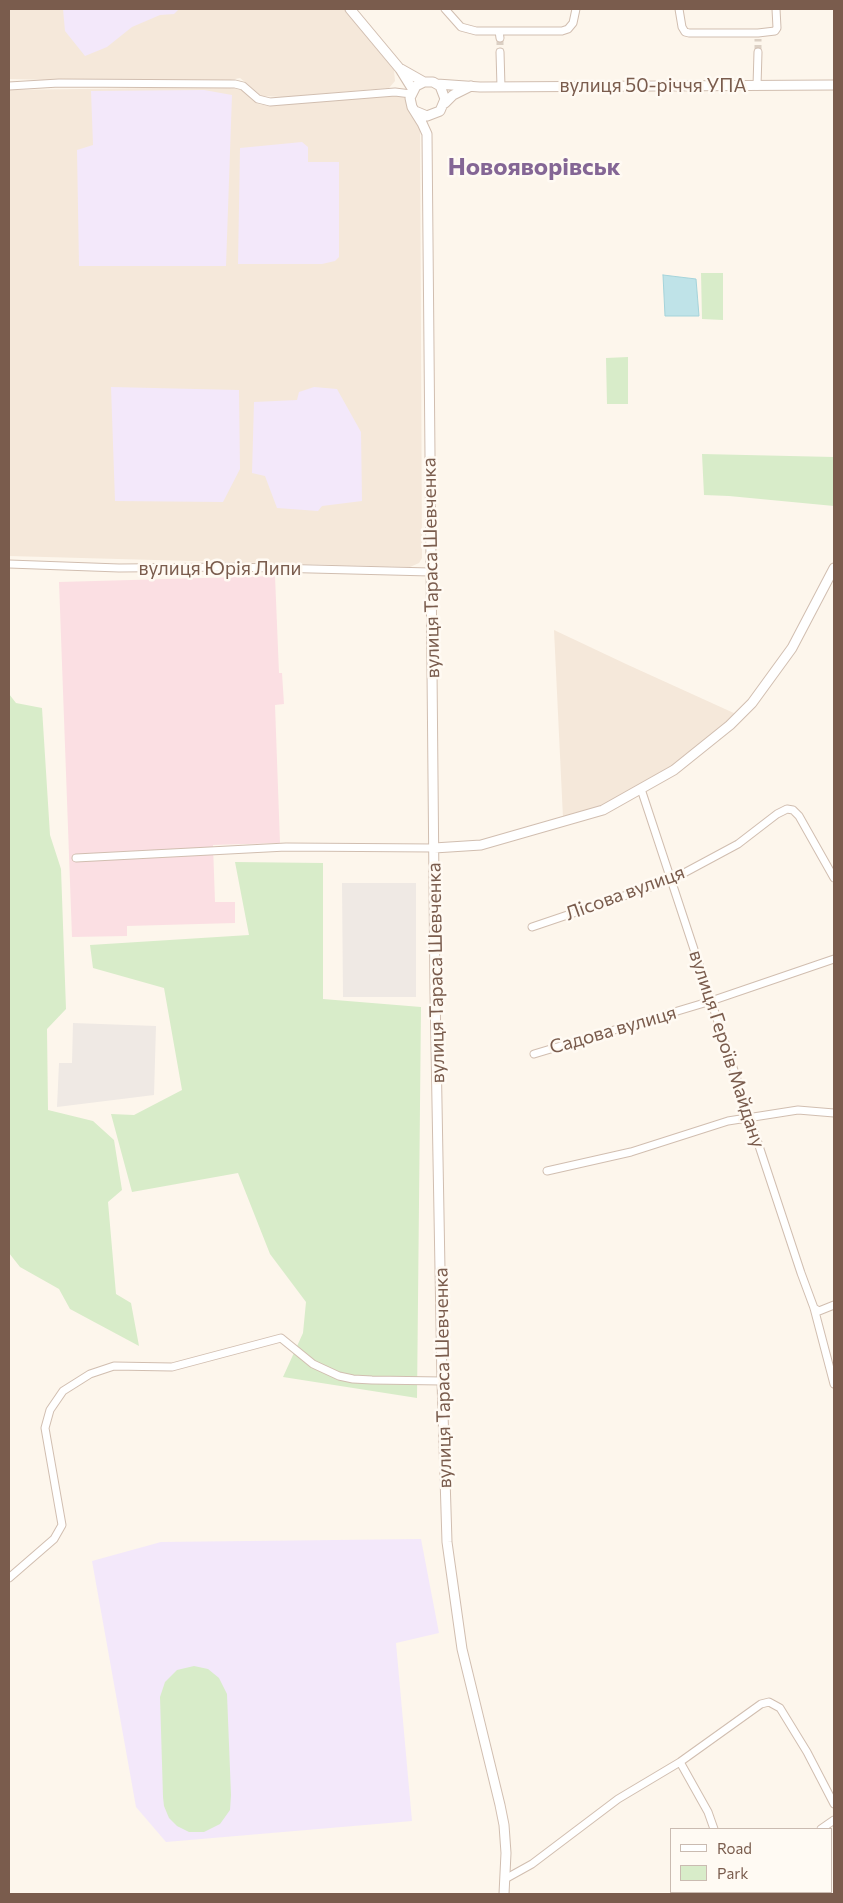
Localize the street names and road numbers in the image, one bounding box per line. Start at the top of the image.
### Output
street label: вулиця 50-річчя УПА [559,75,747,97]
street label: вулиця Тараса Шевченка [418,457,444,679]
street label: вулиця Юрія Липи [139,558,301,580]
street label: Лісова вулиця [562,861,688,925]
street label: вулиця Тараса Шевченка [423,862,449,1084]
street label: вулиця Героїв Майдану [684,947,770,1151]
street label: Садова вулиця [547,1001,679,1059]
street label: вулиця Тараса Шевченка [430,1267,456,1489]

